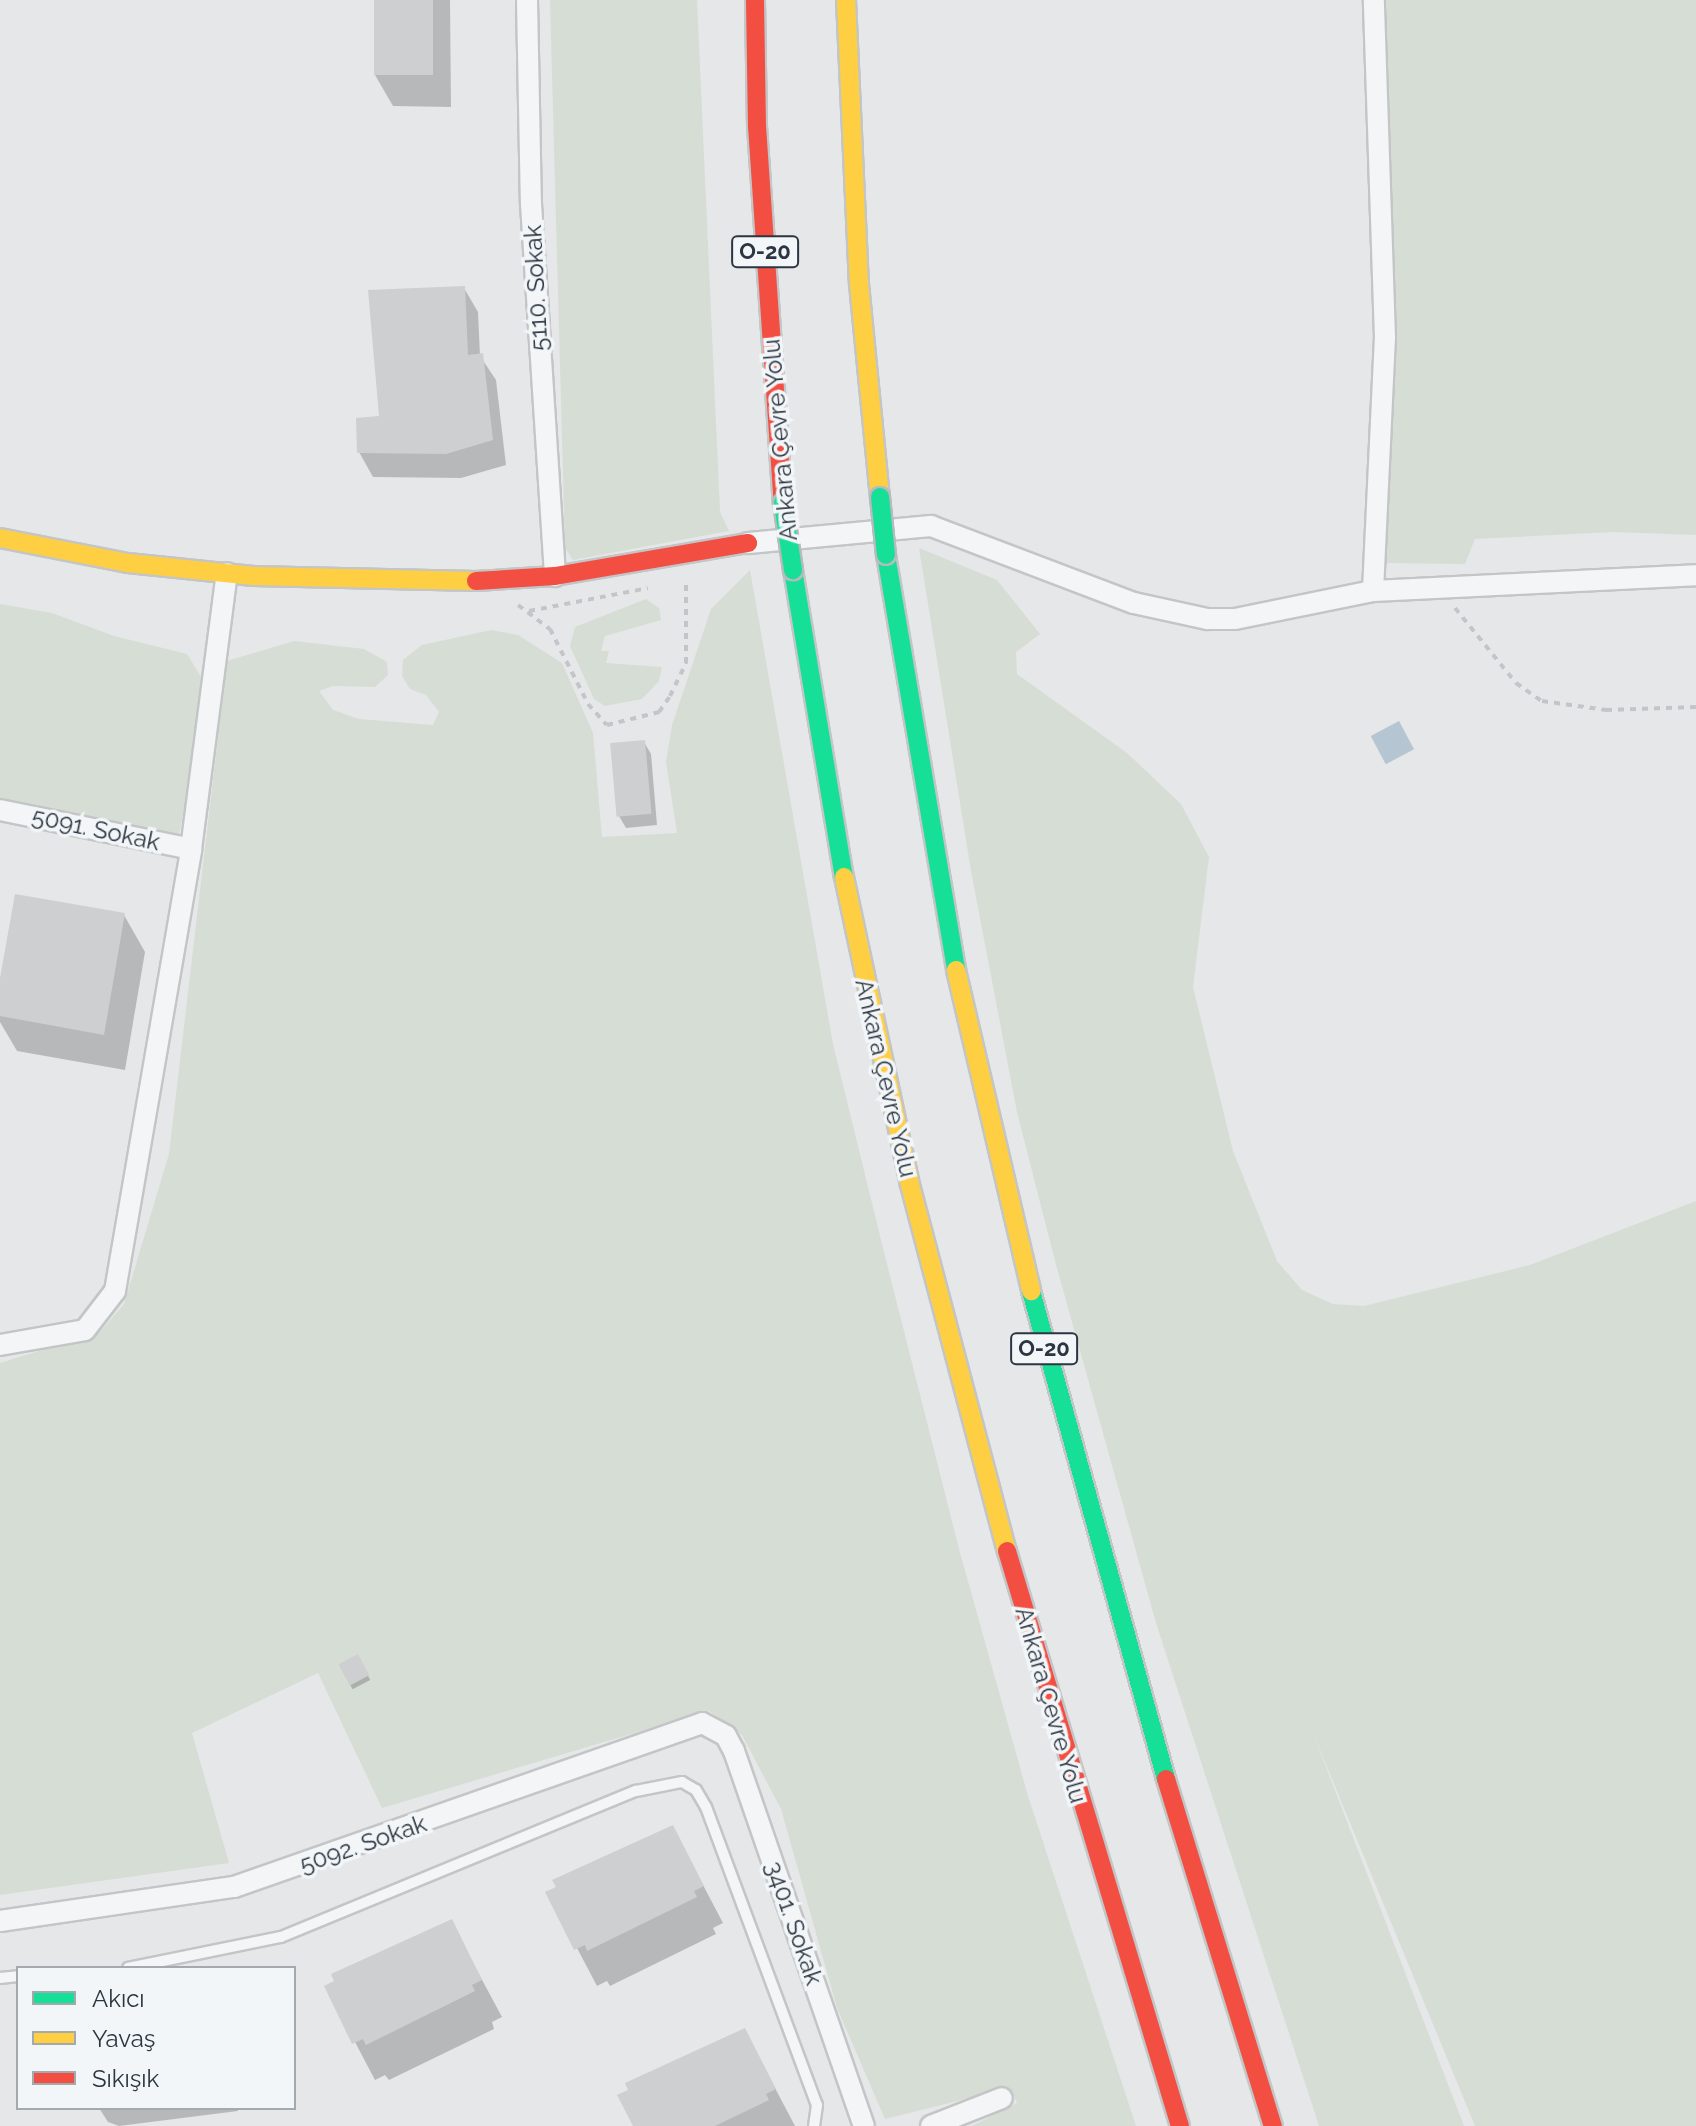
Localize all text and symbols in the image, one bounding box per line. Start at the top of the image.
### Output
street label: 5110. Sokak [518,224,554,352]
road number: O-20 [731,234,799,270]
street label: Ankara Çevre Yolu [757,337,803,543]
street label: 5091. Sokak [29,801,163,857]
street label: Ankara Çevre Yolu [849,976,923,1180]
road number: O-20 [1010,1331,1078,1367]
street label: Ankara Çevre Yolu [1009,1603,1093,1807]
street label: 5092. Sokak [296,1809,430,1879]
street label: 3401. Sokak [759,1857,829,1989]
legend [16,1966,296,2110]
text: Akıcı [92,1984,145,2013]
text: Yavaş [92,2024,155,2053]
text: Sıkışık [92,2064,159,2093]

